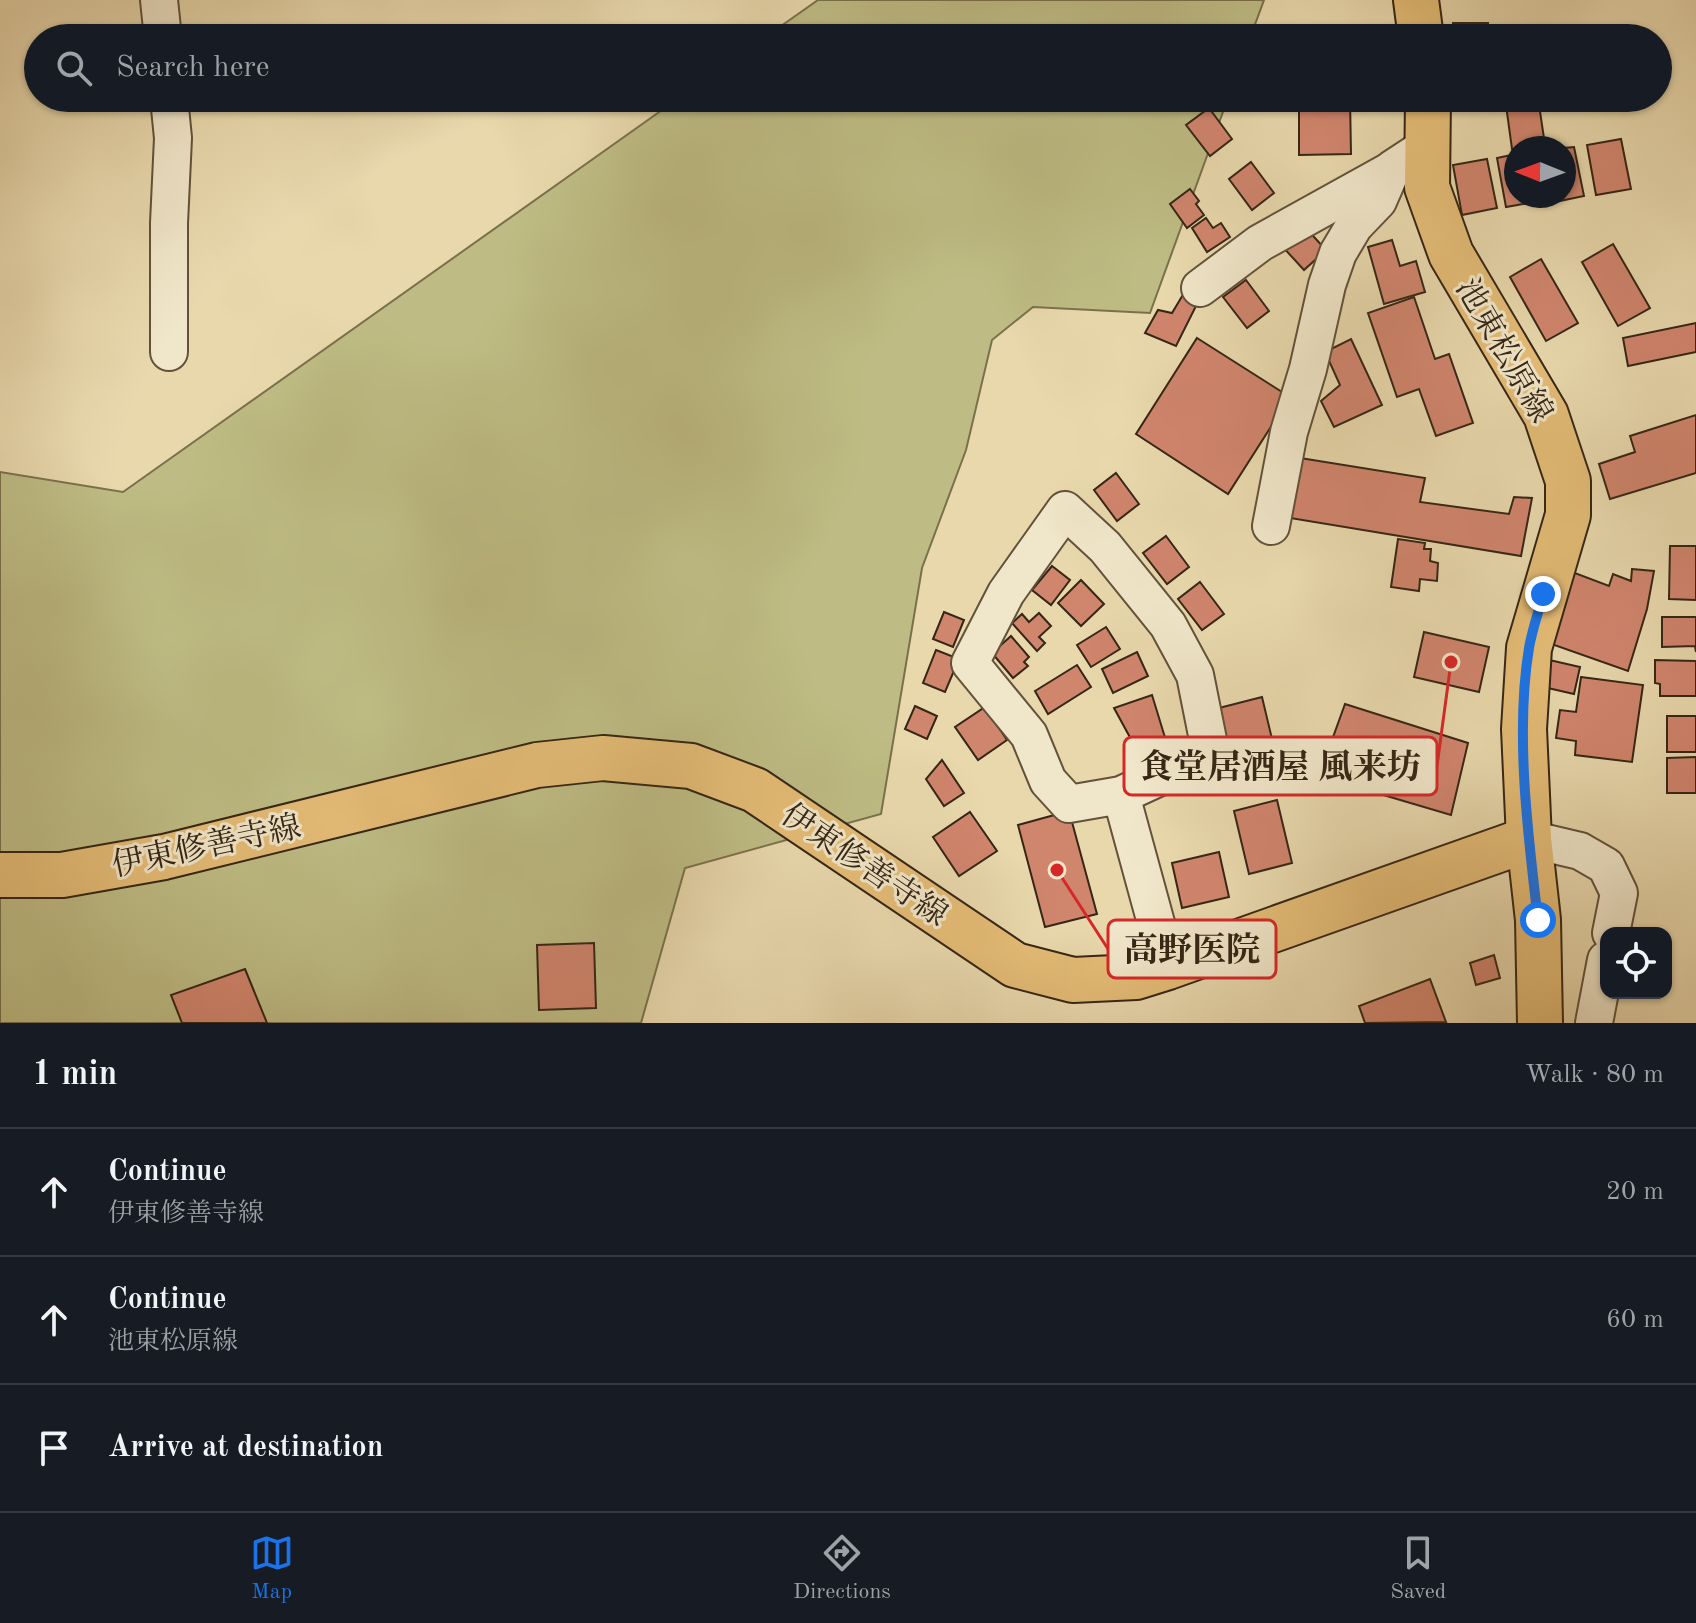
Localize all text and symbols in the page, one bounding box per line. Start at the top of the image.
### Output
search box [24,24,1672,112]
icon: search [52,46,96,90]
text: Search here [116,53,270,83]
north arrow [1504,136,1576,208]
street label: 池東松原線 [1449,272,1560,429]
route end [1525,576,1561,612]
callout: 食堂居酒屋 風来坊 [1124,737,1437,795]
text: 食堂居酒屋 風来坊 [1139,749,1421,786]
street label: 伊東修善寺線 [775,796,954,933]
street label: 伊東修善寺線 [109,808,304,884]
route start [1520,902,1556,938]
callout: 高野医院 [1108,920,1276,978]
map controls [1600,927,1672,999]
button: locate [1600,927,1672,999]
text: 高野医院 [1124,932,1260,969]
text: 1 min [32,1058,117,1092]
text: Walk · 80 m [1525,1062,1664,1088]
text: Continue [108,1157,227,1187]
icon: ahead [32,1170,76,1214]
text: 20 m [1606,1179,1664,1205]
text: 伊東修善寺線 [108,1201,264,1227]
text: Continue [108,1285,227,1315]
icon: ahead [32,1298,76,1342]
text: 60 m [1606,1307,1664,1333]
text: 池東松原線 [108,1329,238,1355]
icon: arrive [32,1426,76,1470]
text: Arrive at destination [108,1433,383,1463]
tab: Map [250,1531,294,1606]
tab: Directions [793,1531,891,1606]
tab: Saved [1390,1531,1446,1606]

